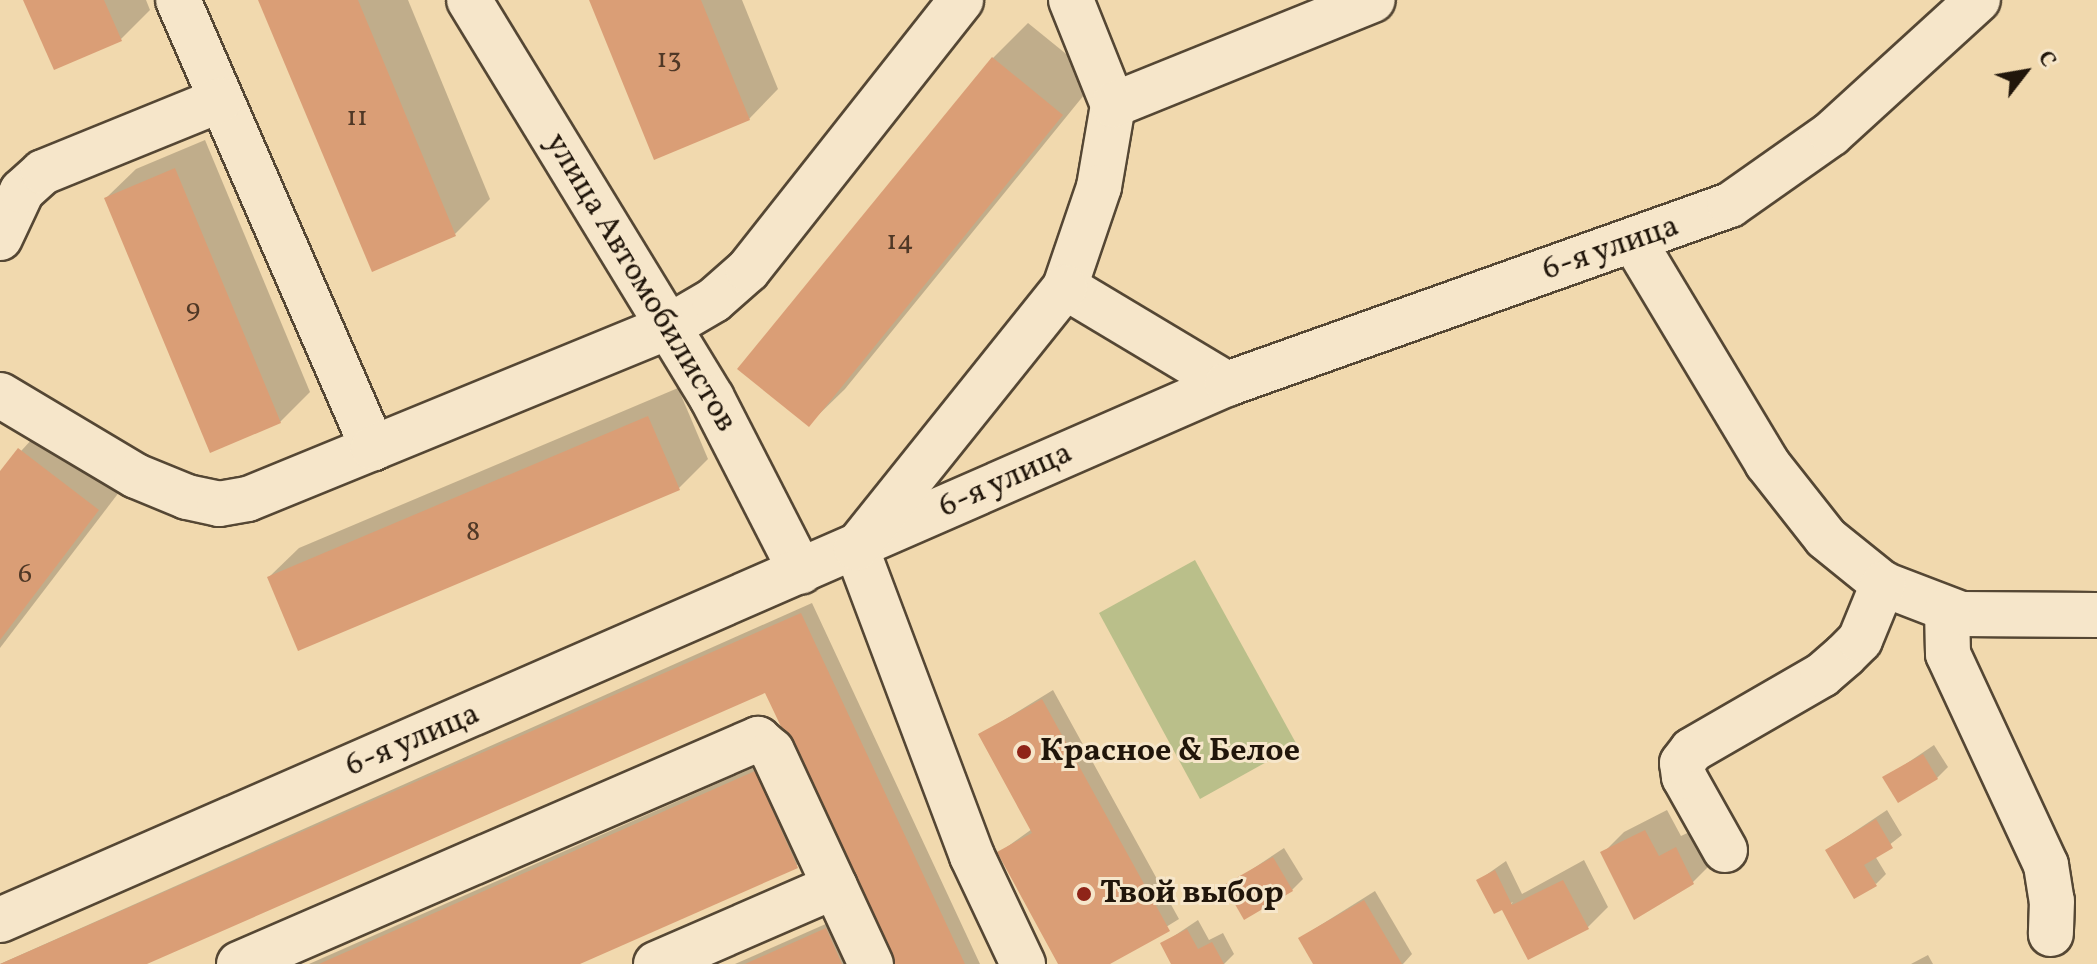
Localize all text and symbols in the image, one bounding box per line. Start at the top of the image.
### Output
north arrow [1985,32,2065,112]
house number: 13 [656,43,682,77]
text: С [2029,45,2063,73]
house number: 11 [346,101,368,135]
street label: улица Автомобилистов [536,127,744,439]
street label: 6-я улица [1537,208,1685,290]
house number: 14 [886,225,914,259]
house number: 9 [186,293,200,327]
street label: 6-я улица [933,434,1079,528]
house number: 8 [466,516,480,550]
house number: 6 [18,558,32,592]
street label: 6-я улица [340,695,486,787]
place label: Красное & Белое [1040,733,1300,771]
marker: Красное & Белое [1015,743,1033,761]
place label: Твой выбор [1100,875,1284,913]
marker: Твой выбор [1075,885,1093,903]

